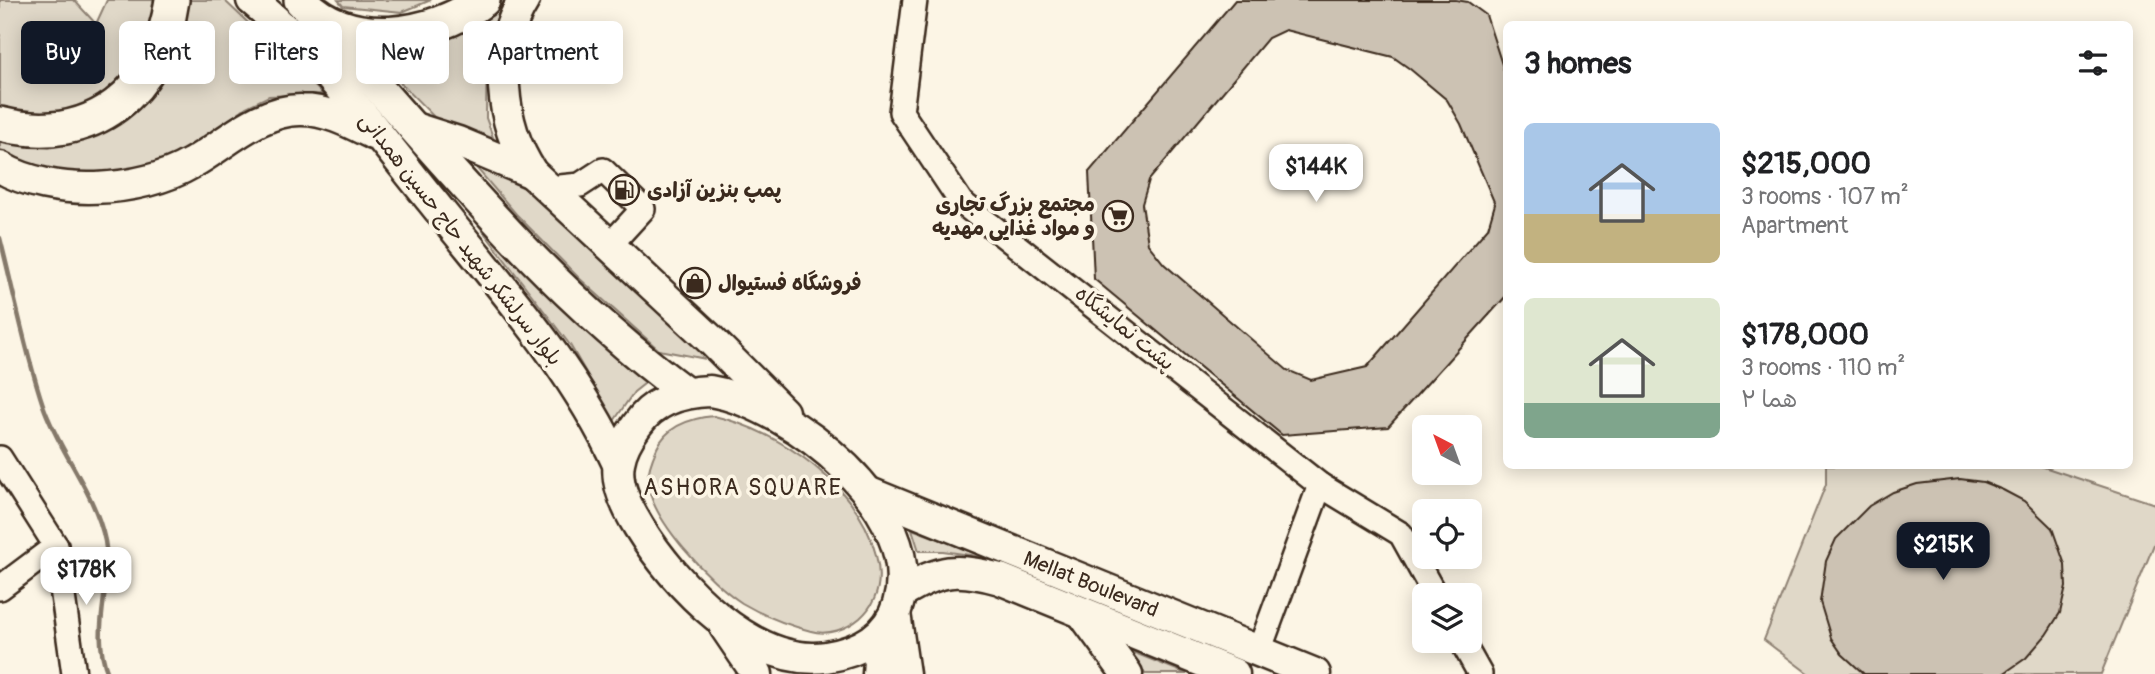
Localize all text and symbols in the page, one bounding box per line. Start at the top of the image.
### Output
chip: Buy [21,21,105,84]
chip: Rent [119,21,215,84]
chip: Filters [229,21,342,84]
chip: New [356,21,449,84]
chip: Apartment [463,21,623,84]
icon: filters [2074,44,2112,82]
text: 3 homes [1524,45,1631,82]
street label: بلوار سرلشکر شهید حاج حسین همدانی [353,107,568,371]
pin: $144K [1267,144,1365,204]
text: $215,000 [1741,145,1871,182]
icon: home [1580,151,1664,235]
text: $144K [1285,152,1347,181]
fuel station icon: پمپ بنزین آزادی [607,173,641,207]
place label: پمپ بنزین آزادی [647,177,781,204]
text: 3 rooms · 107 m² [1741,182,1909,211]
place label: مجتمع بزرگ تجاری و مواد غذایی مهدیه [932,191,1095,242]
supermarket icon: مجتمع بزرگ تجاری و مواد غذایی مهدیه [1101,199,1135,233]
text: Apartment [1741,211,1848,240]
shop icon: فروشگاه فستیوال [678,266,712,300]
place label: فروشگاه فستیوال [718,270,862,297]
street label: پشت نمایشگاه [1069,280,1180,377]
text: $178,000 [1741,316,1869,353]
icon: home [1580,326,1664,410]
text: 3 rooms · 110 m² [1741,353,1905,382]
text: هما ۲ [1741,385,1797,414]
north arrow [1412,415,1482,485]
map controls [1412,415,1482,653]
district label: ASHORA SQUARE [643,473,843,502]
button: locate [1412,499,1482,569]
pin: $215K [1894,522,1992,582]
text: $215K [1913,530,1973,559]
street label: Mellat Boulevard [1019,545,1162,624]
pin: $178K [37,548,135,607]
text: $178K [56,555,116,584]
button: layers [1412,583,1482,653]

